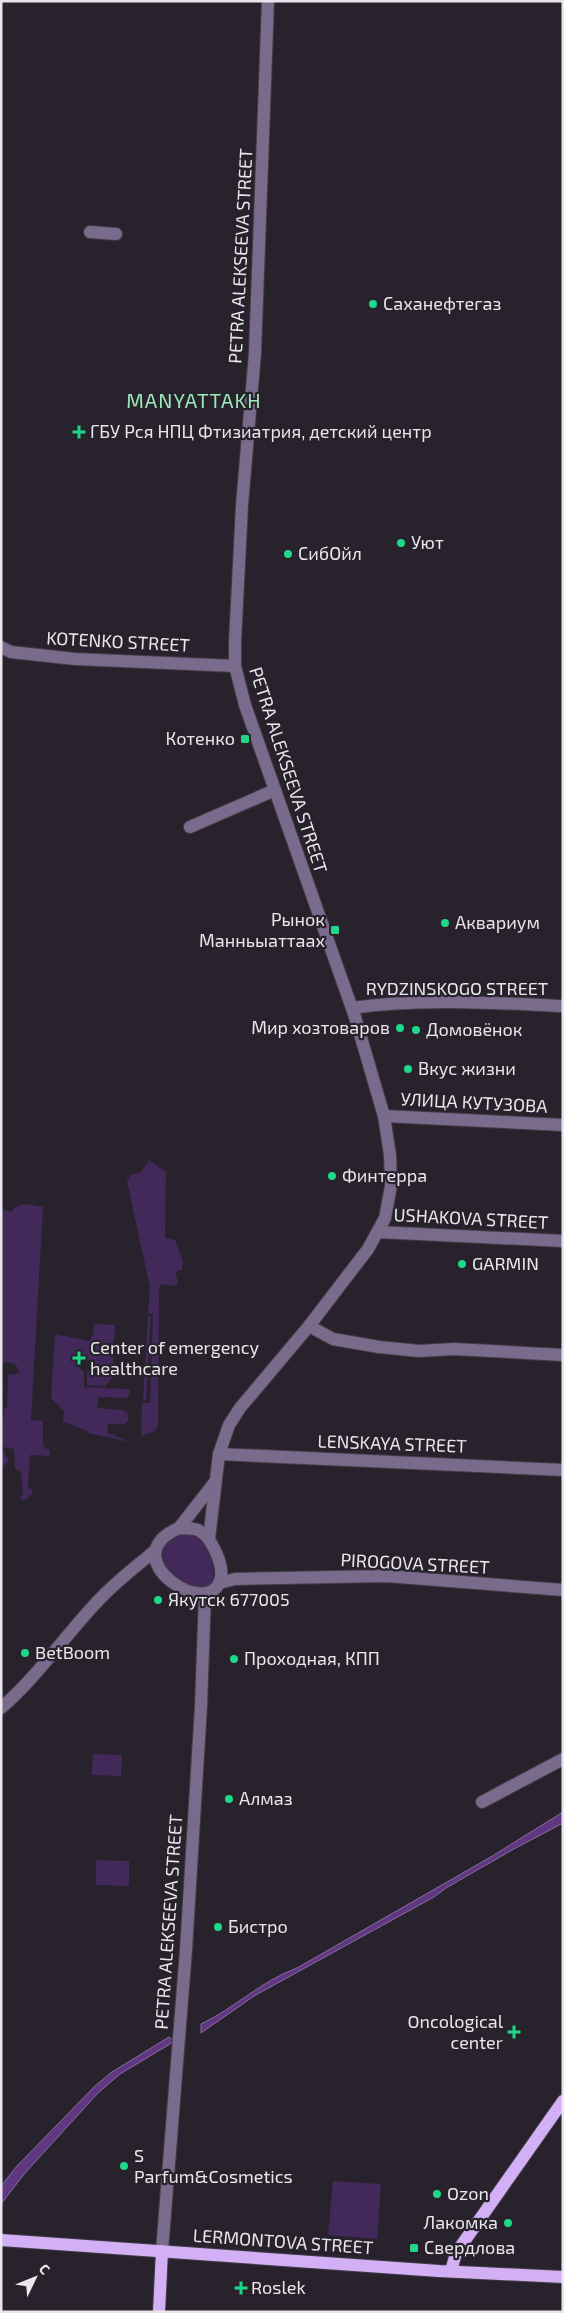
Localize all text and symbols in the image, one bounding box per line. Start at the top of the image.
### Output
street label: PETRA ALEKSEEVA STREET [223,147,257,364]
place label: Саханефтегаз [383,292,501,314]
marker: Саханефтегаз [367,298,379,310]
district label: MANYATTAKH [126,388,262,412]
place label: ГБУ Рся НПЦ Фтизиатрия, детский центр [90,420,432,442]
marker: ГБУ Рся НПЦ Фтизиатрия, детский центр [72,425,86,439]
place label: Уют [411,531,444,553]
marker: Уют [395,537,407,549]
place label: СибОйл [298,542,362,564]
marker: СибОйл [282,548,294,560]
street label: KOTENKO STREET [46,626,191,656]
street label: PETRA ALEKSEEVA STREET [245,664,333,876]
place label: Котенко [165,727,235,749]
marker: Котенко [239,733,251,745]
place label: Рынок Манньыаттаах [199,908,325,951]
place label: Аквариум [455,911,540,933]
marker: Аквариум [439,917,451,929]
marker: Рынок Манньыаттаах [329,924,341,936]
street label: RYDZINSKOGO STREET [366,977,549,999]
place label: Мир хозтоваров [251,1016,390,1038]
place label: Домовёнок [426,1018,523,1040]
marker: Мир хозтоваров [394,1022,406,1034]
marker: Домовёнок [410,1024,422,1036]
place label: Вкус жизни [418,1057,516,1079]
marker: Вкус жизни [402,1063,414,1075]
street label: УЛИЦА КУТУЗОВА [400,1087,549,1117]
place label: Финтерра [342,1164,427,1186]
marker: Финтерра [326,1170,338,1182]
street label: USHAKOVA STREET [393,1203,549,1233]
place label: GARMIN [472,1252,539,1274]
marker: GARMIN [456,1258,468,1270]
place label: Center of emergency healthcare [90,1336,260,1379]
marker: Center of emergency healthcare [72,1351,86,1365]
street label: LENSKAYA STREET [317,1429,468,1457]
street label: PIROGOVA STREET [340,1548,491,1578]
place label: Якутск 677005 [168,1588,290,1610]
marker: Якутск 677005 [152,1594,164,1606]
place label: BetBoom [35,1641,110,1663]
marker: BetBoom [19,1647,31,1659]
place label: Проходная, КПП [244,1647,380,1669]
marker: Проходная, КПП [228,1653,240,1665]
place label: Алмаз [239,1787,293,1809]
marker: Алмаз [223,1793,235,1805]
street label: PETRA ALEKSEEVA STREET [150,1813,187,2030]
place label: Бистро [228,1915,288,1937]
marker: Бистро [212,1921,224,1933]
place label: Oncological center [408,2010,504,2053]
marker: Oncological center [507,2025,521,2039]
place label: S Parfum&Cosmetics [134,2144,293,2187]
marker: S Parfum&Cosmetics [118,2160,130,2172]
place label: Ozon [447,2182,489,2204]
marker: Ozon [431,2188,443,2200]
place label: Лакомка [423,2211,498,2233]
marker: Лакомка [502,2217,514,2229]
street label: LERMONTOVA STREET [192,2224,374,2258]
place label: Свердлова [424,2236,515,2258]
marker: Свердлова [408,2242,420,2254]
north arrow [10,2253,60,2303]
text: С [36,2260,54,2278]
place label: Roslek [251,2276,306,2298]
marker: Roslek [235,2282,247,2294]

